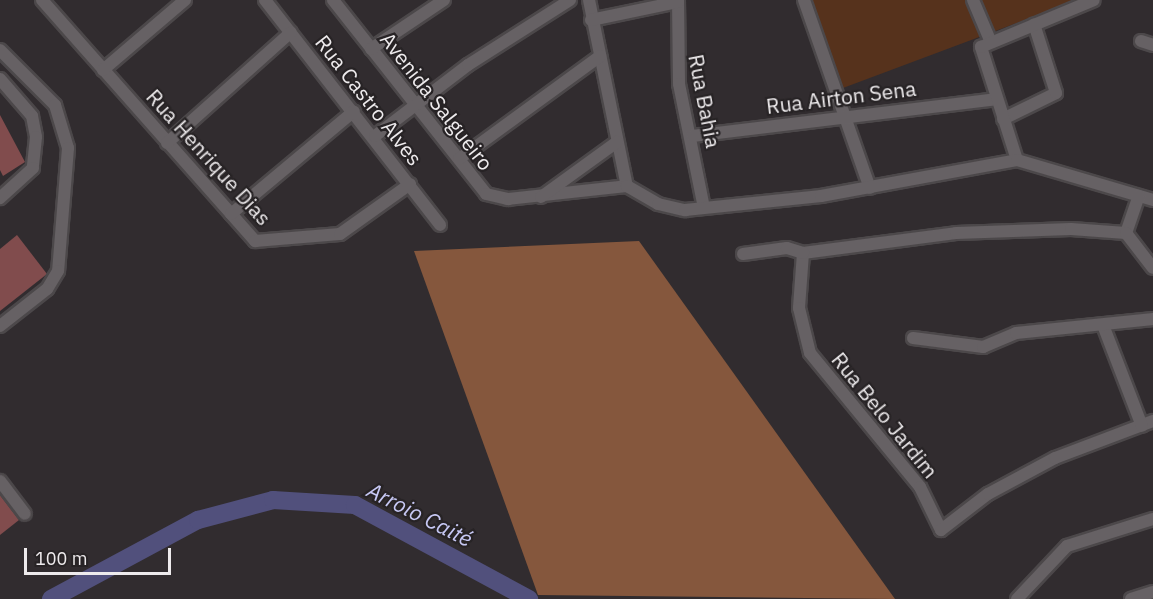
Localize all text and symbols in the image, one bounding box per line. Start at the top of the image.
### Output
street label: Avenida Salgueiro [375,27,499,175]
street label: Rua Castro Alves [310,30,428,170]
street label: Rua Bahia [684,52,726,150]
street label: Rua Airton Sena [765,75,917,119]
street label: Rua Henrique Dias [141,84,277,230]
street label: Rua Belo Jardim [827,347,943,483]
water label: Arroio Caité [363,476,477,552]
scale bar [27,536,174,574]
text: 100 m [35,547,87,570]

